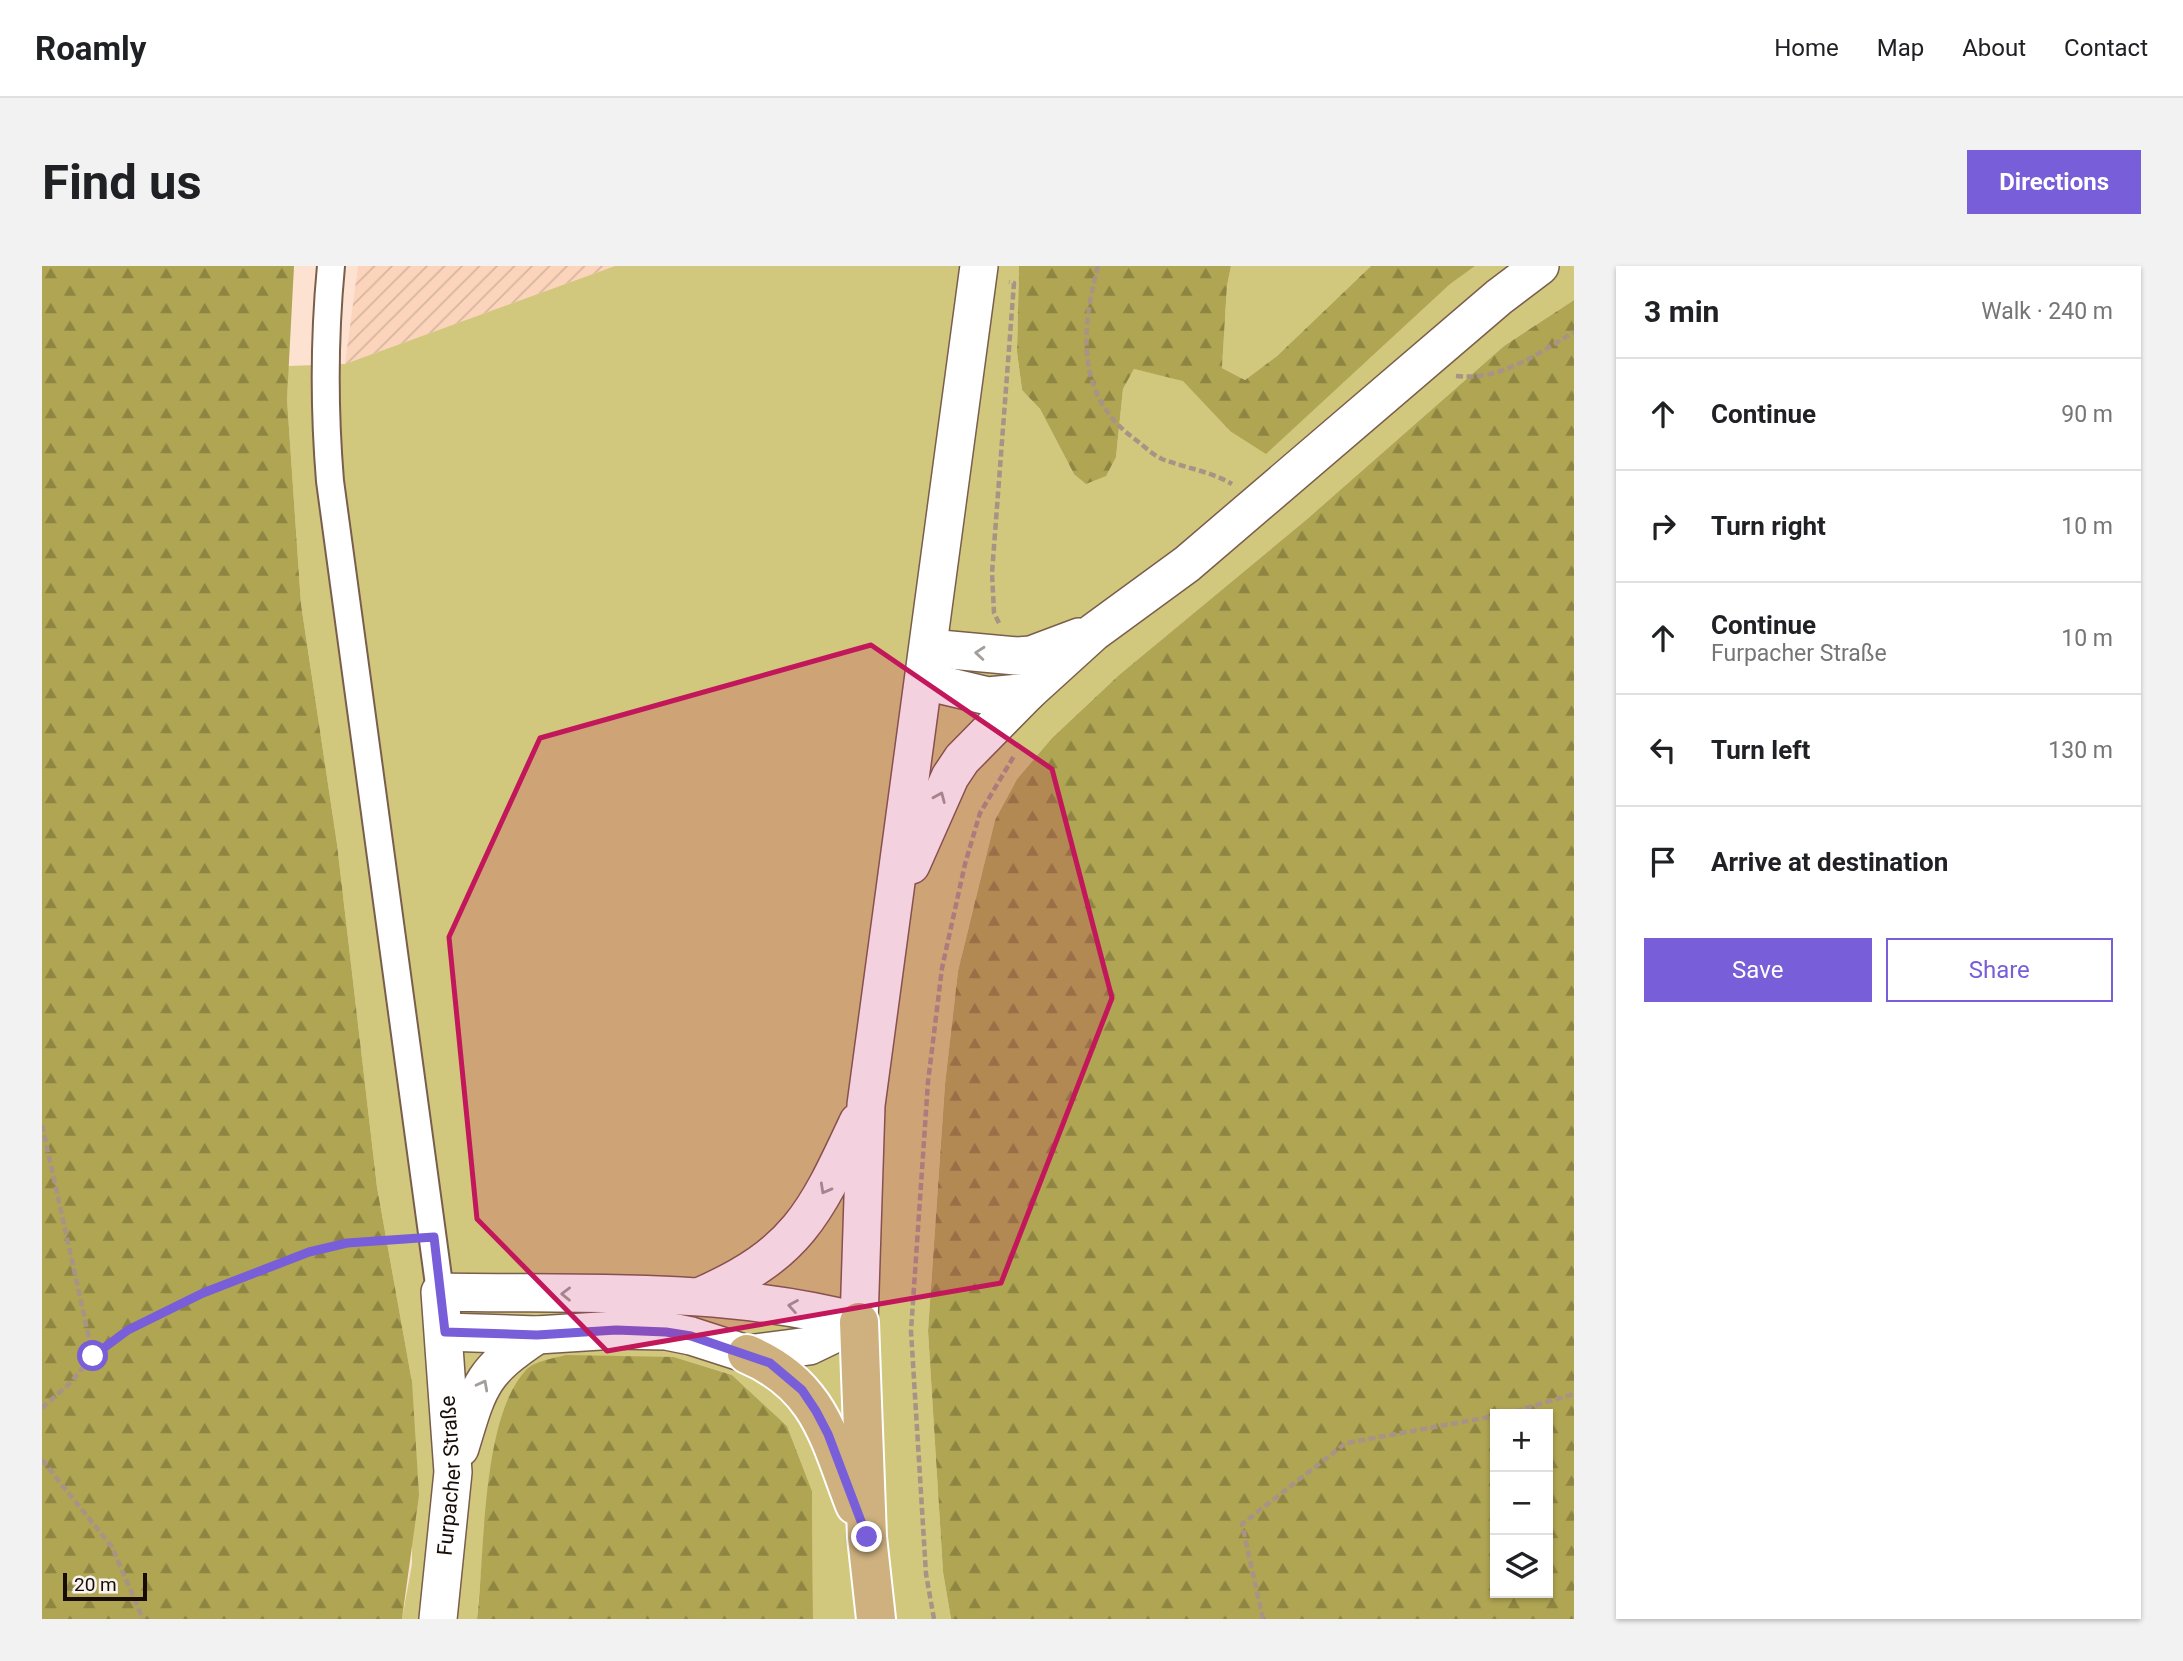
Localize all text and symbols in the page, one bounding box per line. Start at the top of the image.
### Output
text: Roamly [35,29,146,68]
text: Home [1774,34,1839,62]
text: Map [1877,34,1924,62]
text: About [1962,34,2026,62]
text: Contact [2064,34,2148,62]
button: Directions [1967,150,2141,214]
text: Find us [42,154,202,211]
text: 3 min [1644,294,1719,329]
text: Walk · 240 m [1981,298,2113,325]
icon: ahead [1644,395,1682,433]
text: Continue [1711,399,1816,429]
text: 90 m [2061,401,2113,428]
icon: right [1644,507,1682,545]
text: Turn right [1711,511,1826,541]
text: 10 m [2061,513,2113,540]
text: Continue [1711,610,1816,640]
icon: ahead [1644,619,1682,657]
text: 10 m [2061,625,2113,652]
text: Furpacher Straße [1711,640,1887,667]
one-way arrow [974,646,985,661]
icon: left [1644,731,1682,769]
text: Turn left [1711,735,1810,765]
text: 130 m [2048,737,2113,764]
one-way arrow [932,792,946,804]
icon: arrive [1644,843,1682,881]
text: Arrive at destination [1711,847,1948,877]
button: Save [1644,938,1872,1002]
button: Share [1886,938,2113,1002]
one-way arrow [820,1181,833,1194]
one-way arrow [560,1287,571,1302]
one-way arrow [787,1299,799,1314]
route start [77,1340,108,1371]
one-way arrow [475,1379,488,1392]
street label: Furpacher Straße [433,1395,465,1557]
map controls [1490,1409,1553,1598]
button: + [1490,1409,1553,1472]
button: − [1490,1472,1553,1535]
route end [851,1521,882,1552]
button: layers [1490,1535,1553,1598]
scale bar [63,1570,147,1602]
text: 20 m [74,1573,117,1596]

